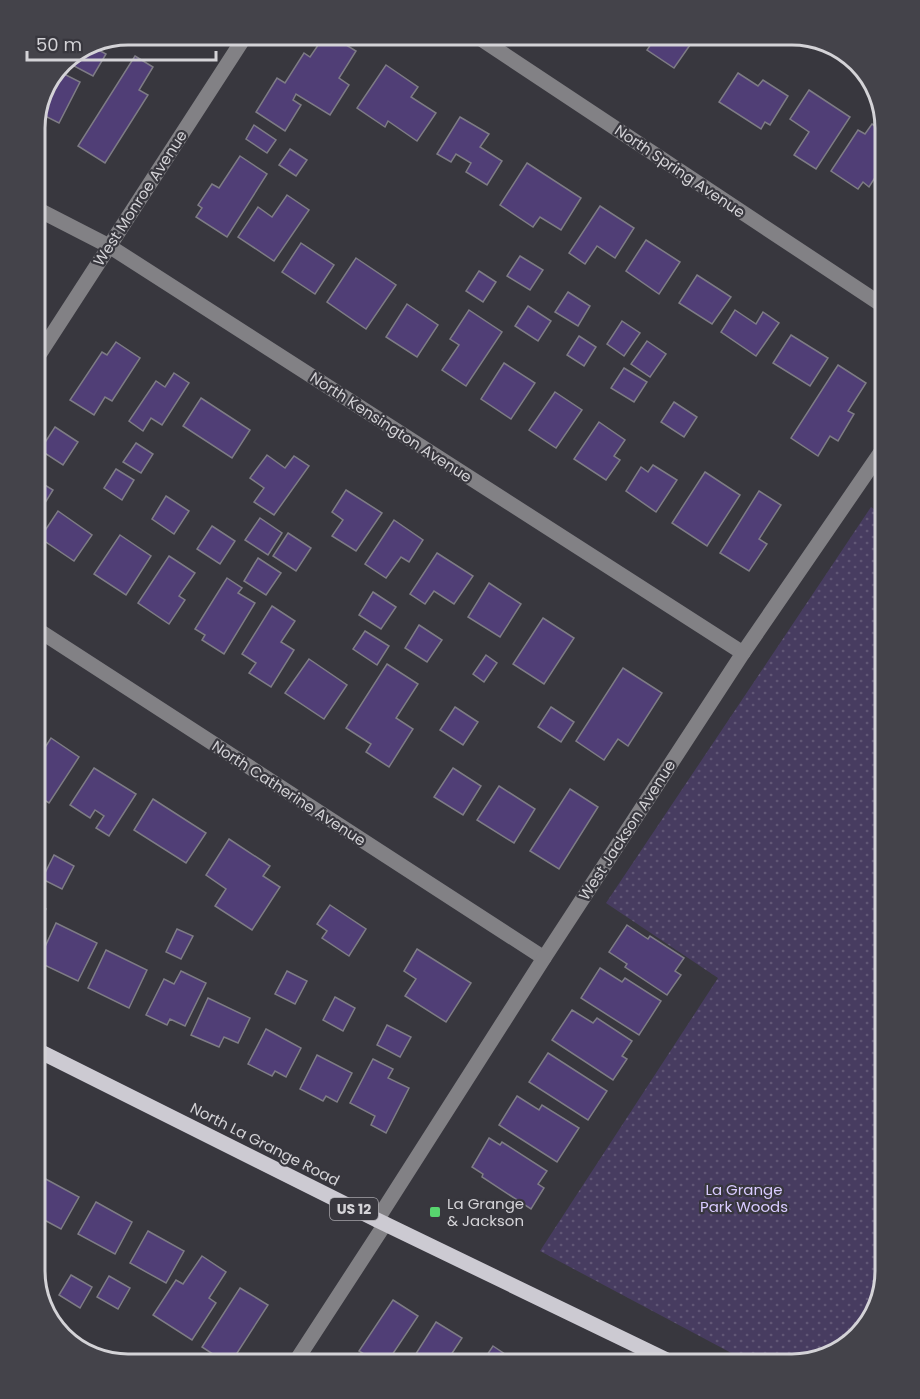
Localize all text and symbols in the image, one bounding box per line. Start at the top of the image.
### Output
scale bar [27,24,216,62]
text: 50 m [36,32,82,57]
street label: North Spring Avenue [611,119,749,223]
street label: West Monroe Avenue [88,126,192,270]
street label: North Kensington Avenue [306,367,476,487]
street label: North Catherine Avenue [208,735,370,851]
street label: West Jackson Avenue [574,756,680,904]
street label: North La Grange Road [187,1097,343,1191]
park label: La Grange Park Woods [700,1179,788,1217]
place label: La Grange & Jackson [447,1193,524,1231]
road number: US 12 [330,1198,378,1220]
marker: La Grange & Jackson [428,1205,442,1219]

